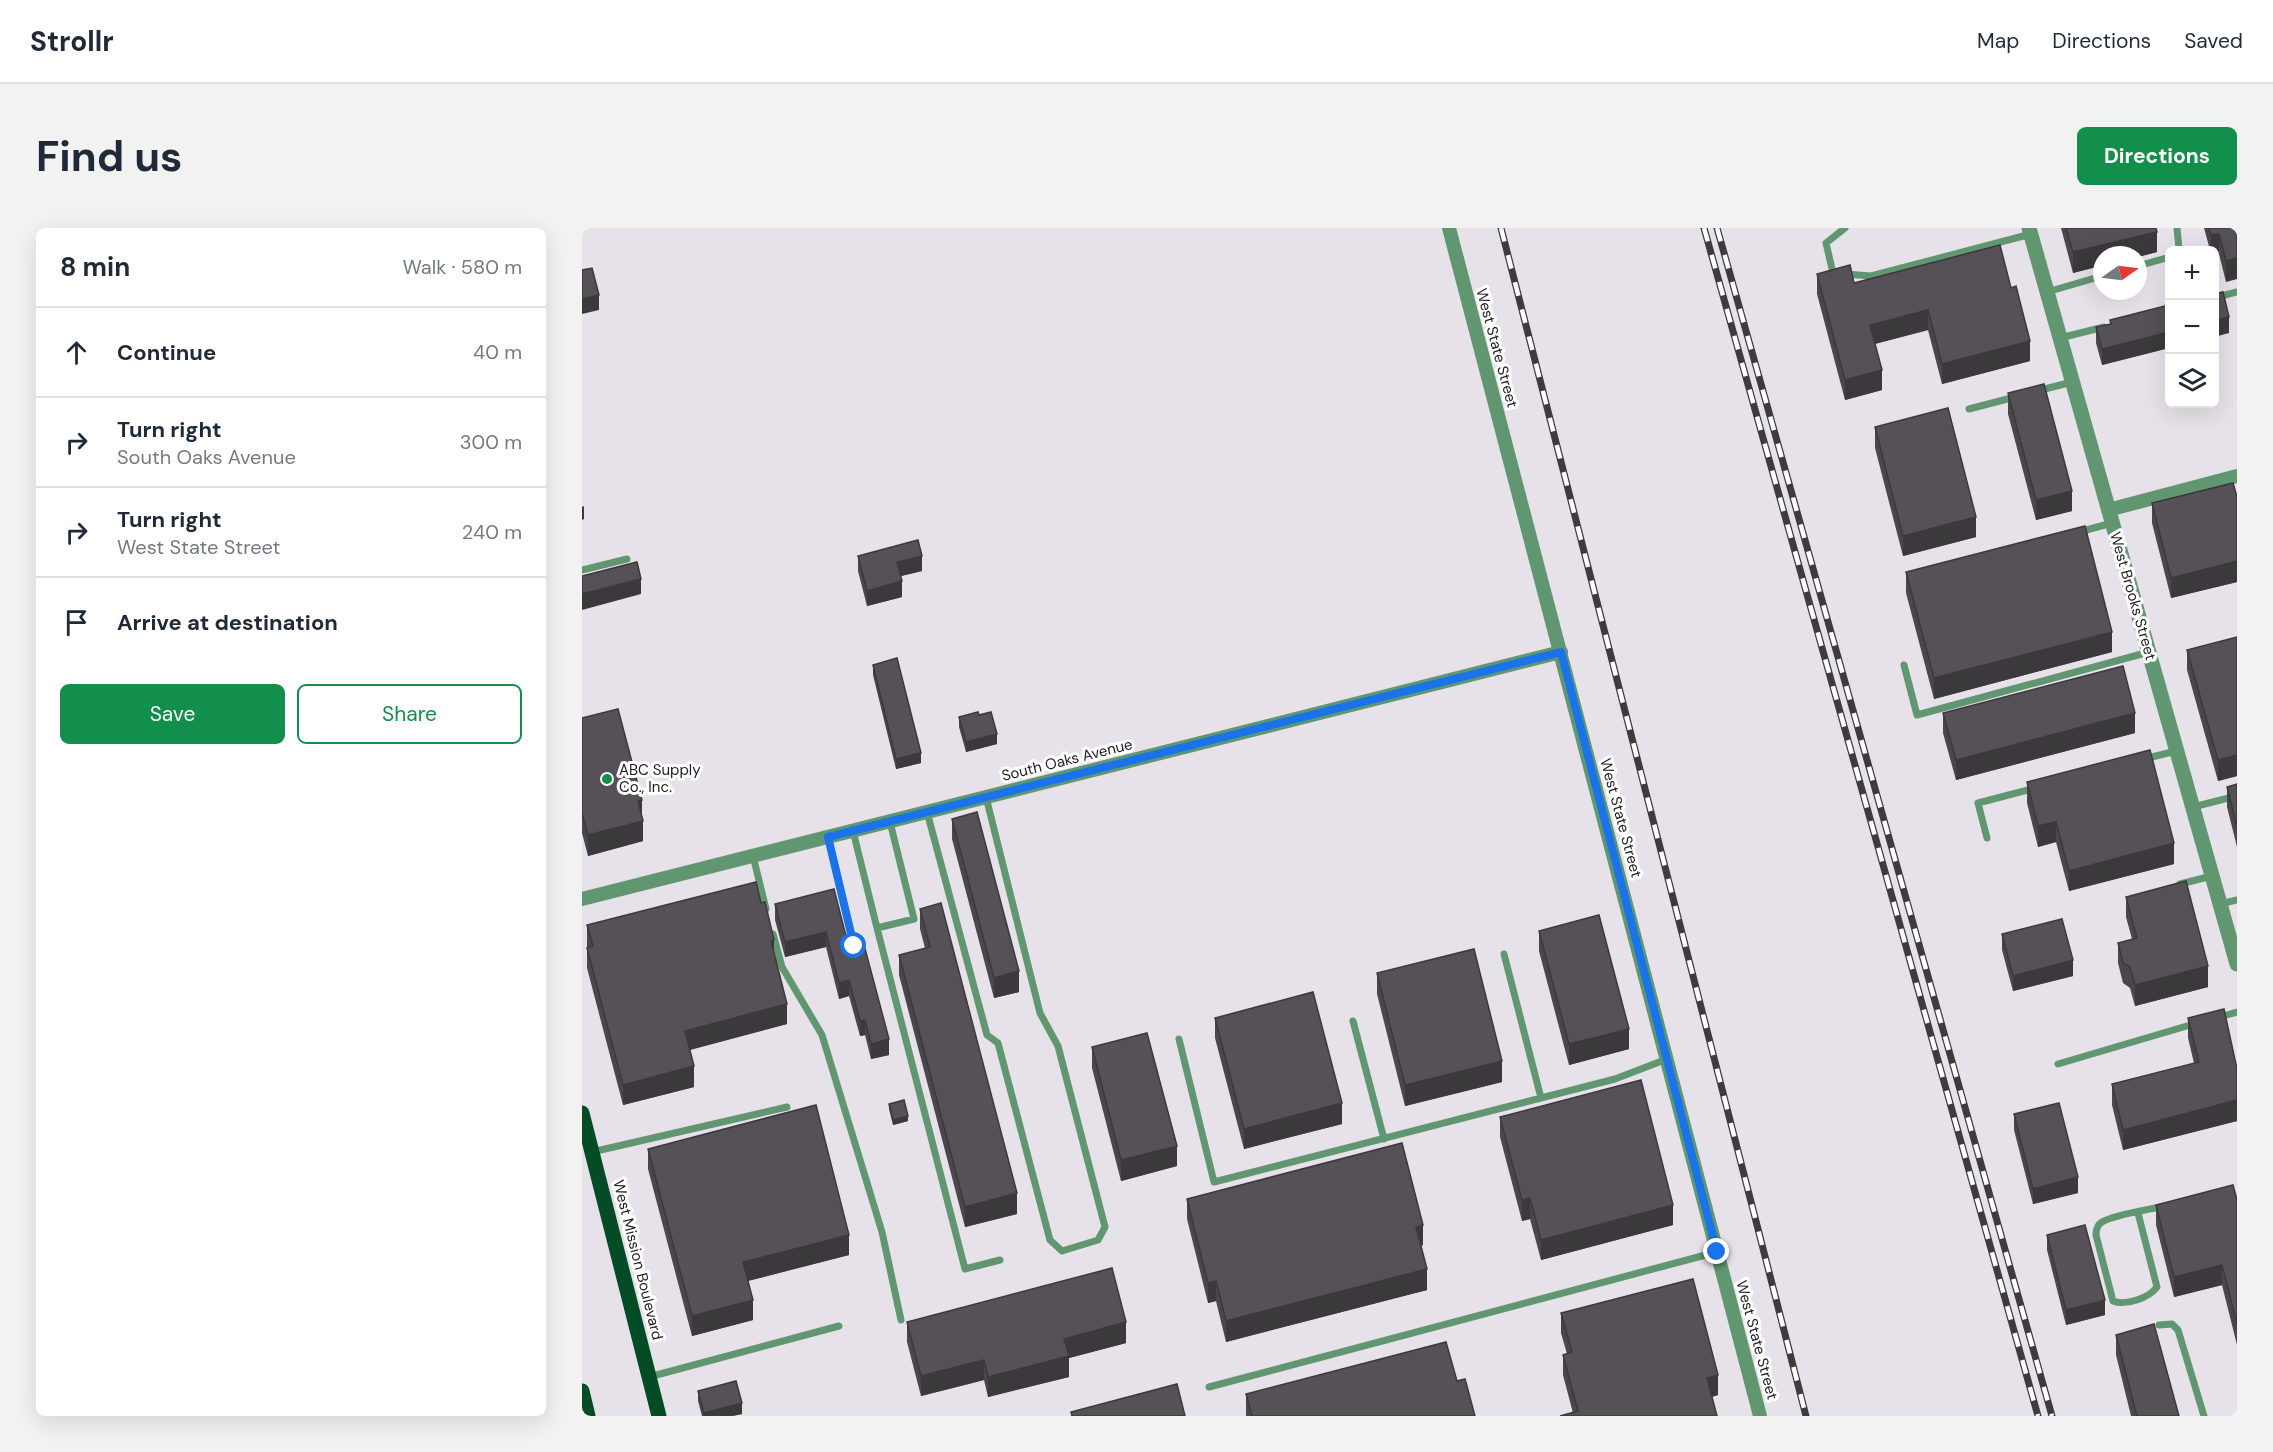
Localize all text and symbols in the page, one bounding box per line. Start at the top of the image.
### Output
text: Strollr [30,23,114,60]
text: Map [1977,27,2019,55]
text: Directions [2052,27,2151,55]
text: Saved [2184,27,2243,55]
button: Directions [2077,127,2237,185]
text: Find us [36,129,182,184]
north arrow [2093,246,2147,300]
map controls [2165,246,2219,408]
button: + [2165,246,2219,300]
text: 8 min [60,250,130,284]
text: Walk · 580 m [402,254,522,280]
street label: West State Street [1471,286,1523,410]
button: − [2165,300,2219,354]
icon: ahead [60,336,93,369]
text: Continue [117,338,216,367]
text: 40 m [473,339,522,365]
button: layers [2165,354,2219,408]
text: Turn right [117,415,222,444]
icon: right [60,426,93,459]
text: 300 m [460,429,522,455]
text: South Oaks Avenue [117,444,296,470]
text: Turn right [117,505,222,534]
icon: right [60,516,93,549]
text: 240 m [462,519,522,545]
street label: West Brooks Street [2105,530,2161,663]
text: West State Street [117,534,280,560]
icon: arrive [60,606,93,639]
text: Arrive at destination [117,608,338,637]
button: Save [60,684,285,744]
button: Share [297,684,522,744]
street label: South Oaks Avenue [1000,734,1134,786]
street label: West State Street [1595,756,1647,880]
place label: ABC Supply Co., Inc. [619,760,701,797]
marker: ABC Supply Co., Inc. [600,772,614,786]
route start [840,932,866,958]
street label: West Mission Boulevard [608,1178,668,1342]
route end [1703,1238,1729,1264]
street label: West State Street [1731,1278,1783,1402]

